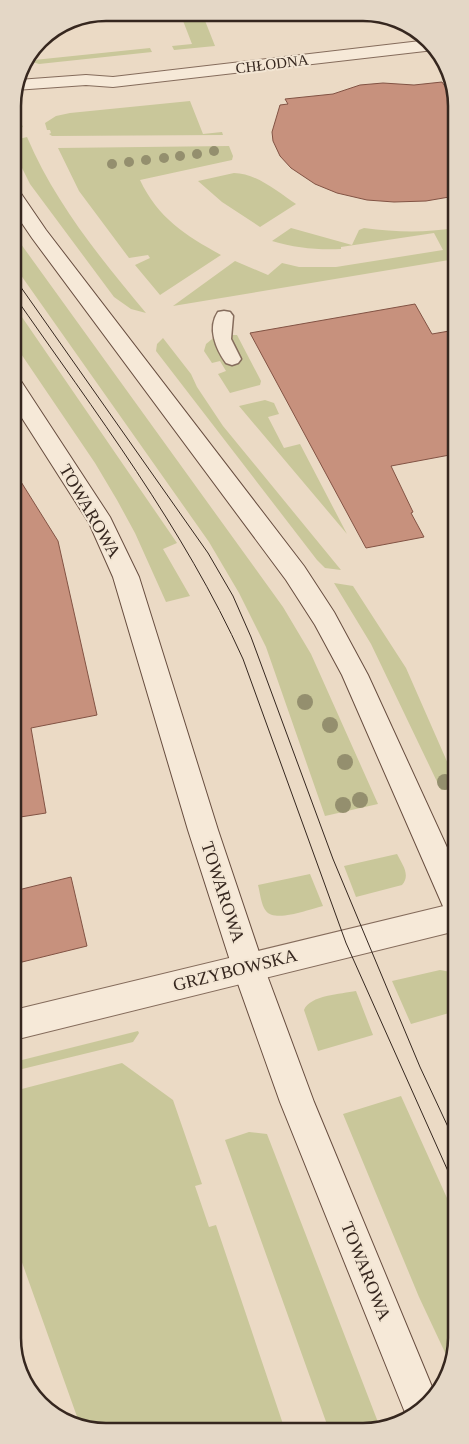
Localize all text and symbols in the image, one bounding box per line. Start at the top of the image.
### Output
street label: CHŁODNA [235,52,310,76]
street label: TOWAROWA [55,461,125,561]
street label: TOWAROWA [197,839,249,945]
street label: GRZYBOWSKA [171,945,299,995]
street label: TOWAROWA [337,1219,395,1323]

